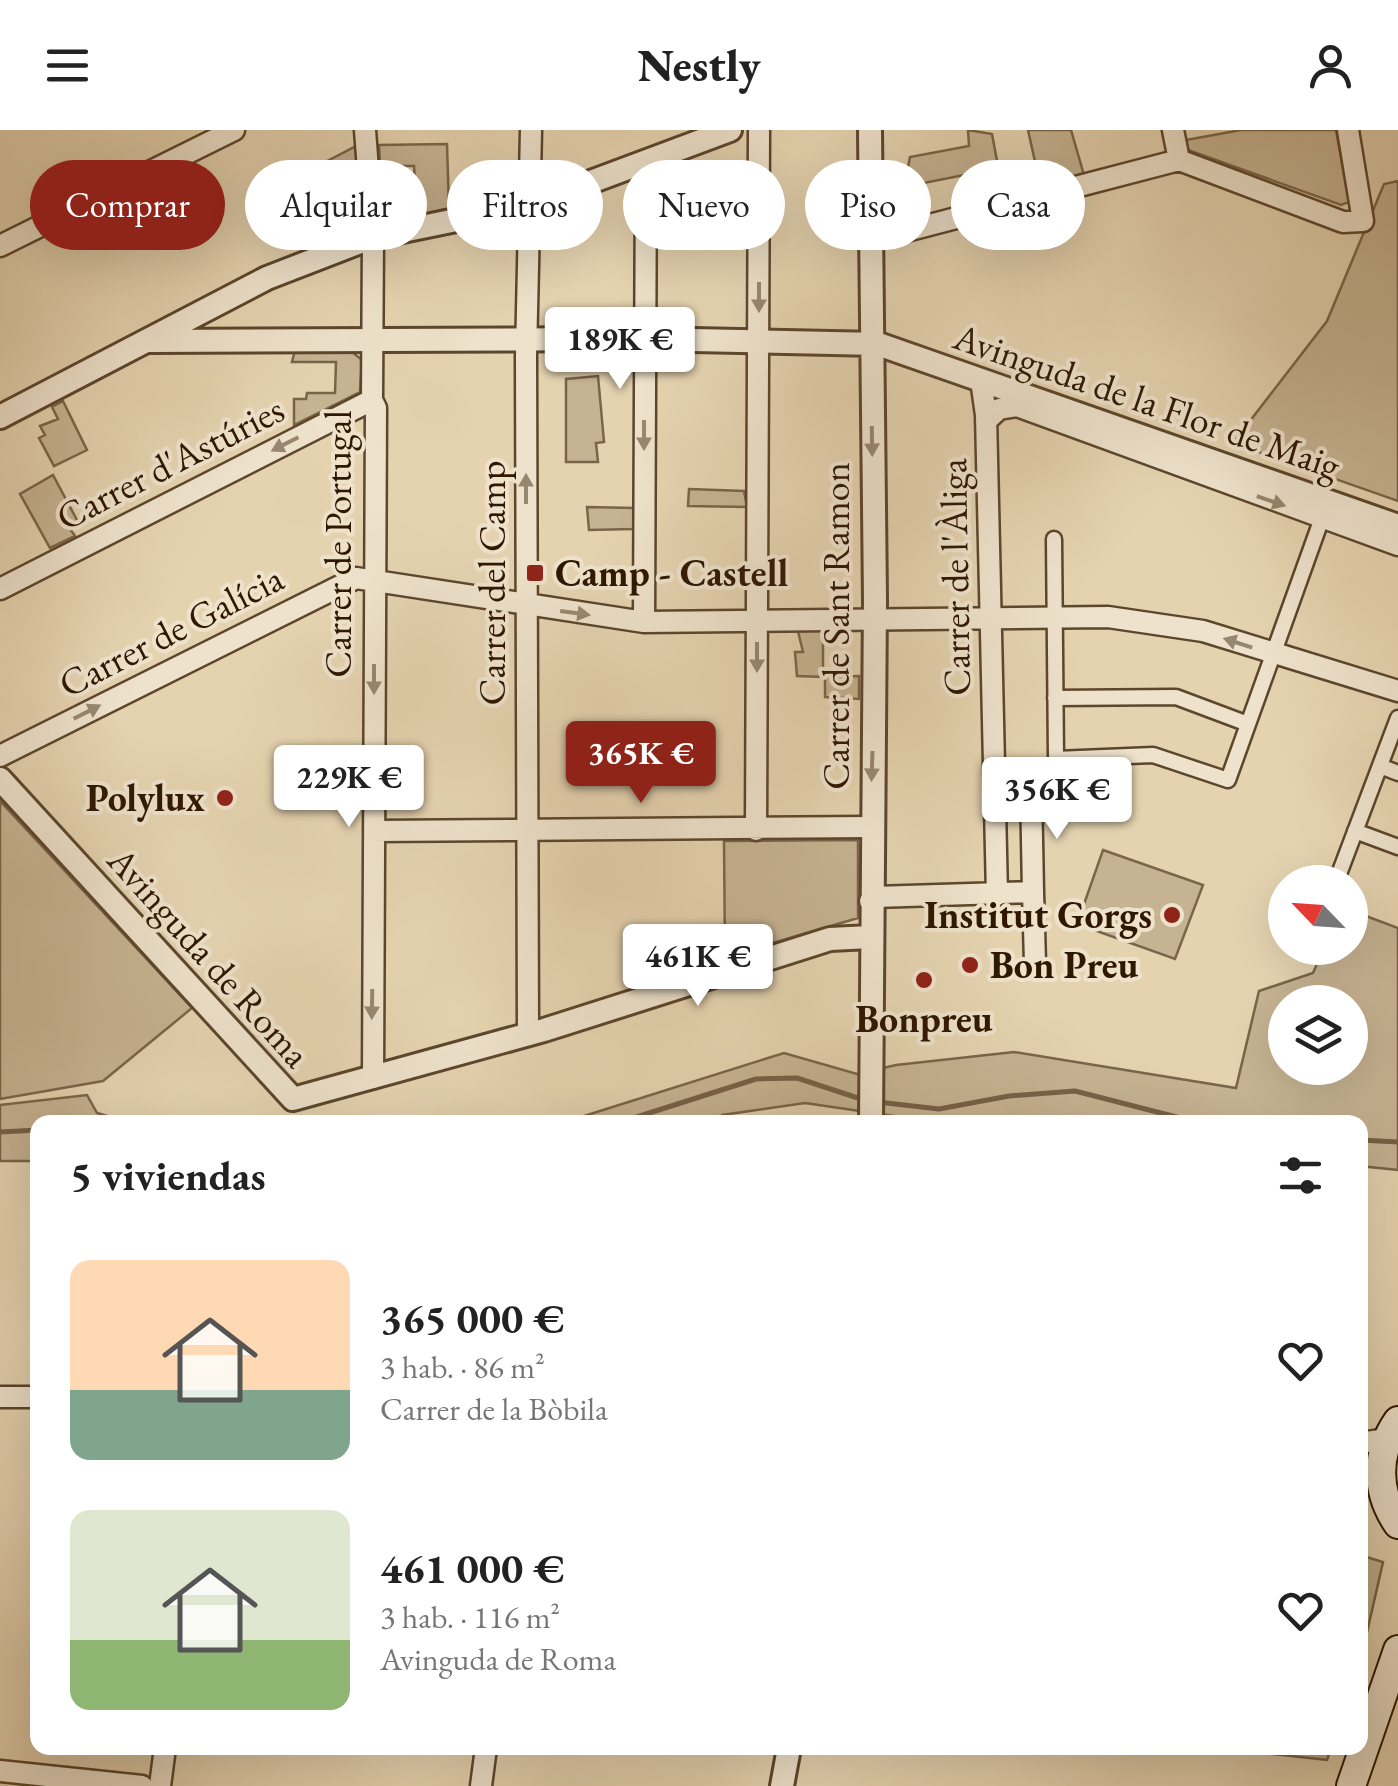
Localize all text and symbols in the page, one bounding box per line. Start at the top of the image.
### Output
text: Nestly [638,36,761,94]
icon: menu [40,38,95,93]
icon: person [1303,38,1358,93]
chip: Comprar [30,160,225,250]
chip: Alquilar [245,160,427,250]
chip: Filtros [447,160,603,250]
chip: Nuevo [623,160,785,250]
chip: Piso [805,160,931,250]
chip: Casa [951,160,1085,250]
one-way arrow [751,282,767,314]
pin: 189K € [539,307,701,392]
street label: Avinguda de la Flor de Maig [947,311,1347,490]
text: 189K € [567,318,673,360]
street label: Carrer d'Astúries [48,384,292,541]
street label: Carrer de Portugal [313,410,362,678]
one-way arrow [636,420,652,452]
one-way arrow [865,426,881,458]
one-way arrow [270,435,299,452]
street label: Carrer de l'Àliga [928,457,981,696]
street label: Carrer del Camp [467,461,516,705]
street label: Carrer de Sant Ramon [811,462,860,790]
one-way arrow [518,473,534,505]
one-way arrow [1257,494,1287,509]
place label: Camp - Castell [555,548,788,597]
street label: Carrer de Galícia [50,553,292,708]
marker: Camp - Castell [524,562,546,584]
one-way arrow [560,605,592,621]
one-way arrow [1222,634,1252,649]
one-way arrow [749,642,765,674]
one-way arrow [366,664,382,696]
one-way arrow [73,704,102,721]
pin: 365K € [560,721,722,806]
text: 365K € [588,732,694,774]
pin: 229K € [268,745,430,830]
one-way arrow [863,751,879,783]
text: 229K € [296,756,402,798]
pin: 356K € [976,757,1138,842]
text: 356K € [1004,768,1110,810]
place label: Polylux [86,773,205,822]
marker: Polylux [214,787,236,809]
street label: Avinguda de Roma [97,835,322,1078]
north arrow [1268,865,1368,965]
map controls [1268,865,1368,1085]
place label: Institut Gorgs [924,890,1152,939]
marker: Institut Gorgs [1161,904,1183,926]
pin: 461K € [617,924,779,1009]
text: 461K € [645,935,751,977]
place label: Bon Preu [990,940,1139,989]
marker: Bon Preu [959,954,981,976]
marker: Bonpreu [913,969,935,991]
button: layers [1268,985,1368,1085]
one-way arrow [364,989,380,1021]
place label: Bonpreu [855,994,993,1043]
text: 5 viviendas [70,1148,266,1203]
icon: filters [1273,1148,1328,1203]
text: 365 000 € [380,1291,564,1346]
icon: home [150,1300,270,1420]
icon: heart [1273,1333,1328,1388]
text: 3 hab. · 86 m² [380,1346,545,1388]
text: Carrer de la Bòbila [380,1388,608,1430]
text: 461 000 € [380,1541,564,1596]
icon: home [150,1550,270,1670]
icon: heart [1273,1583,1328,1638]
text: 3 hab. · 116 m² [380,1596,560,1638]
text: Avinguda de Roma [380,1638,616,1680]

